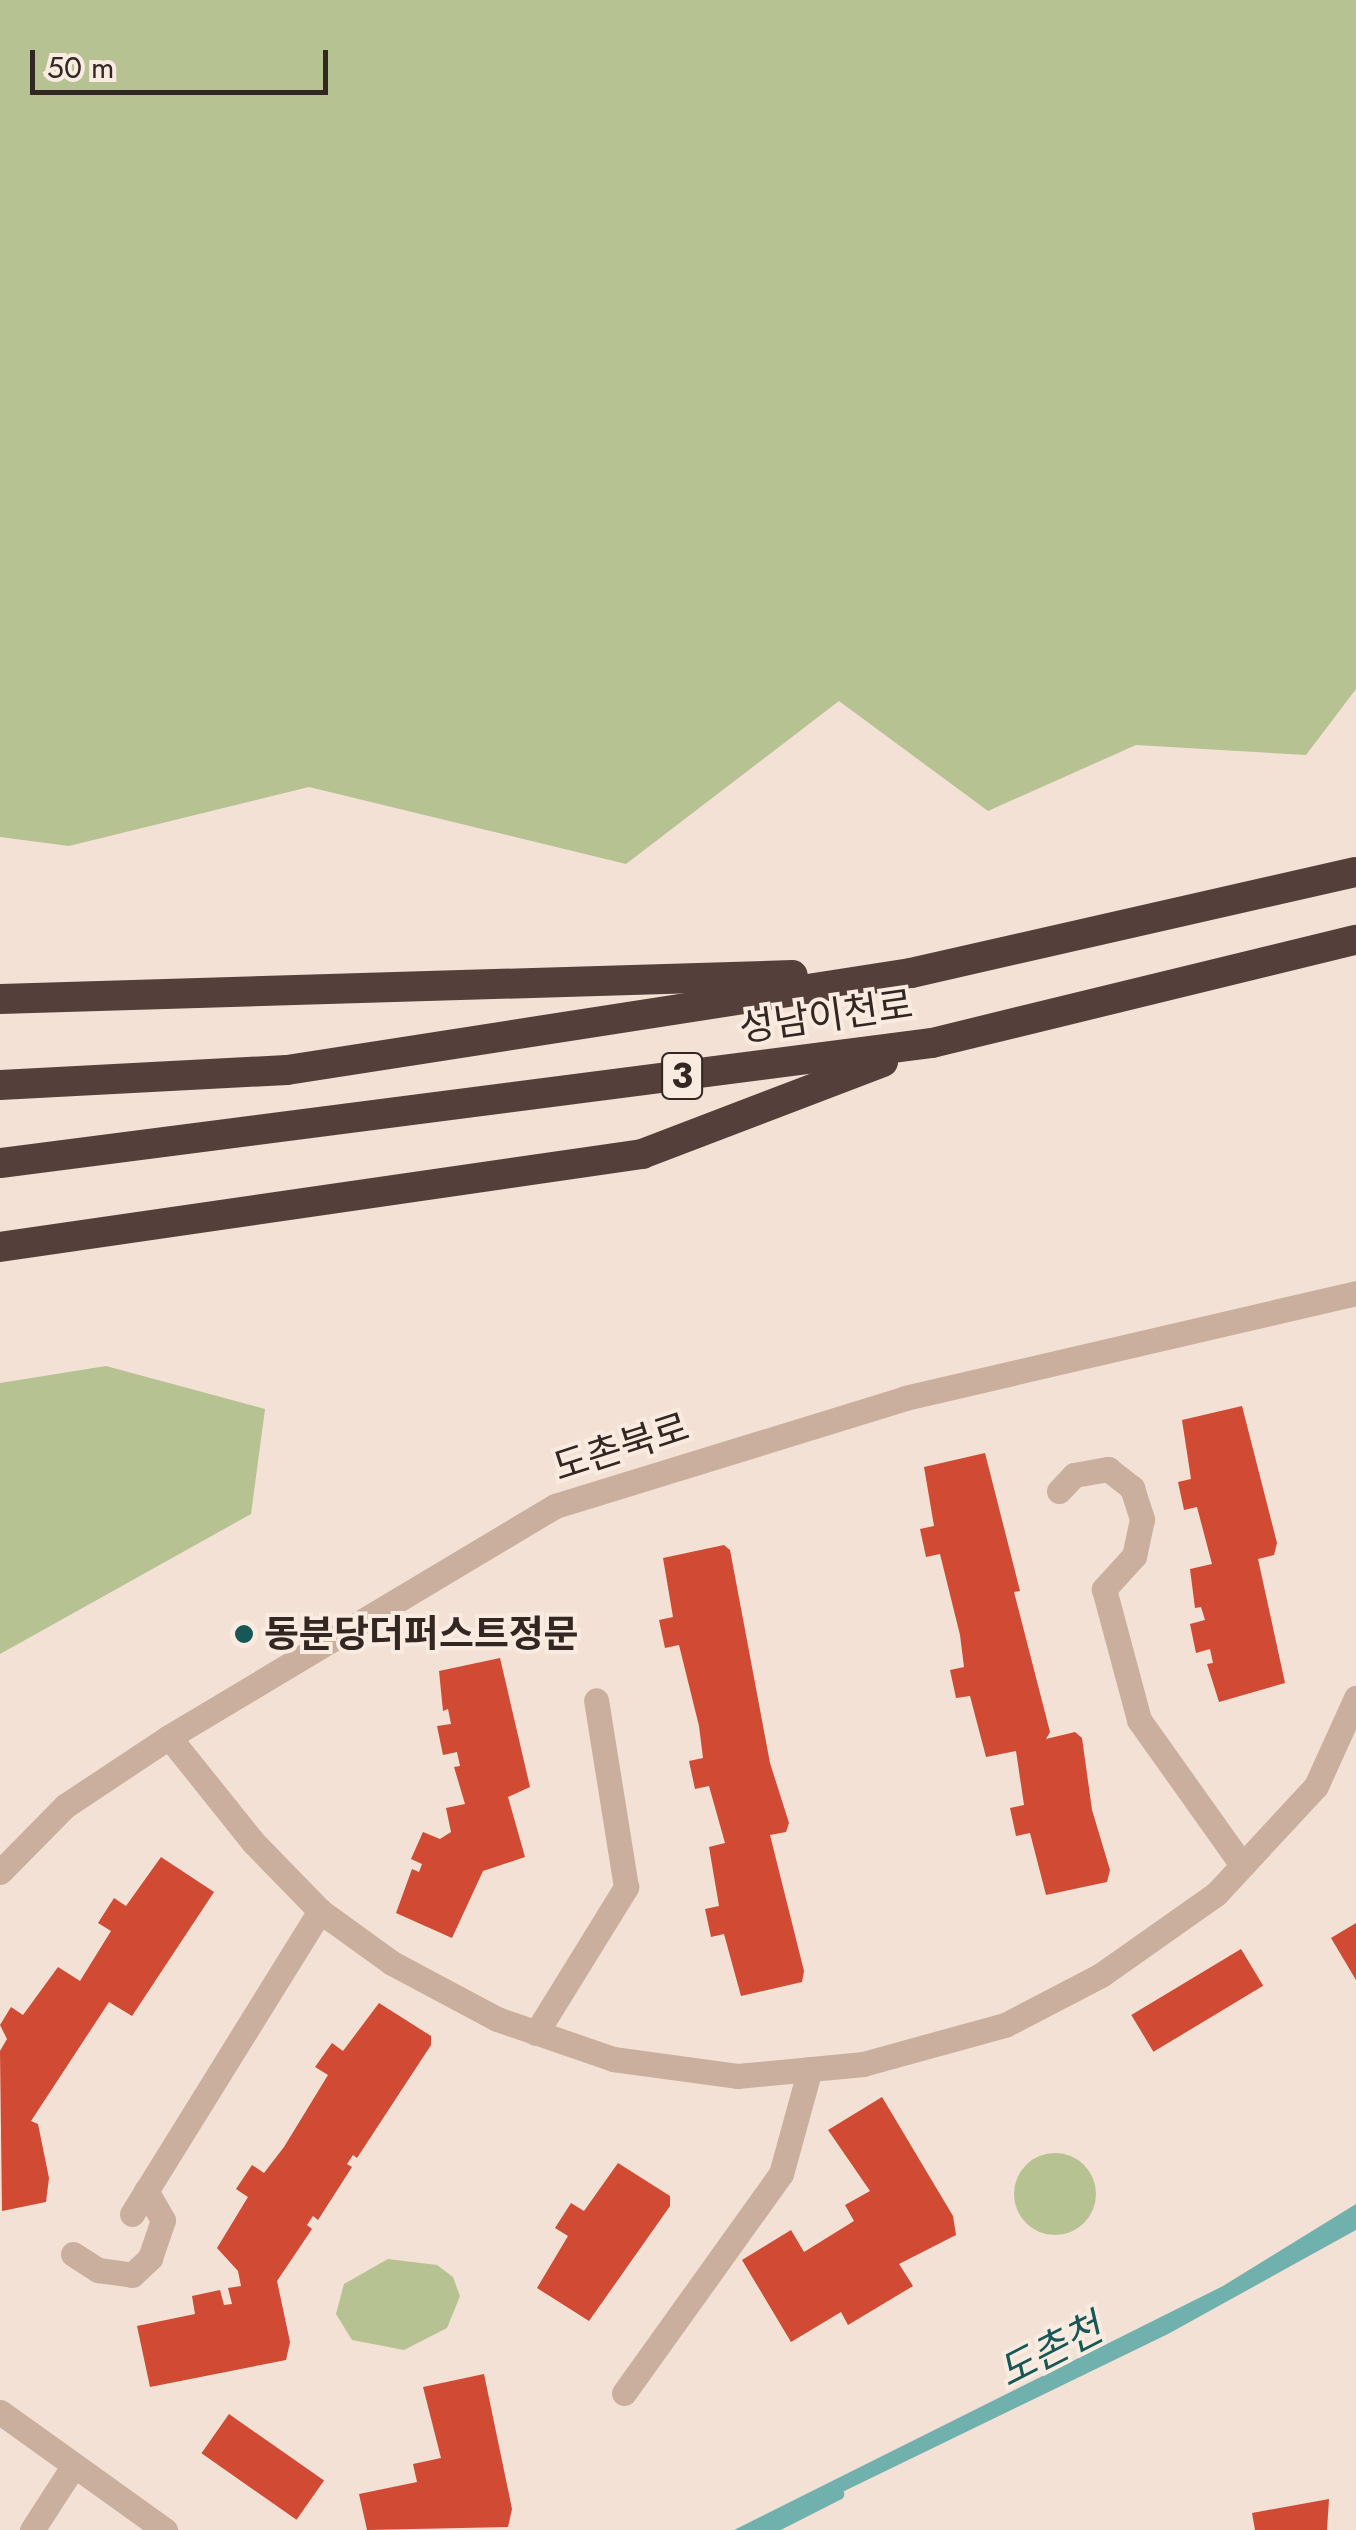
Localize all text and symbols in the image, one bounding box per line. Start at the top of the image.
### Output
scale bar [35,30,332,92]
text: 50 m [47,46,114,89]
street label: 성남이천로 [736,981,916,1051]
road number: 3 [660,1046,704,1106]
street label: 도촌북로 [547,1404,695,1490]
place label: 동분당더퍼스트정문 [264,1611,579,1657]
marker: 동분당더퍼스트정문 [233,1623,255,1645]
water label: 도촌천 [990,2304,1110,2396]

